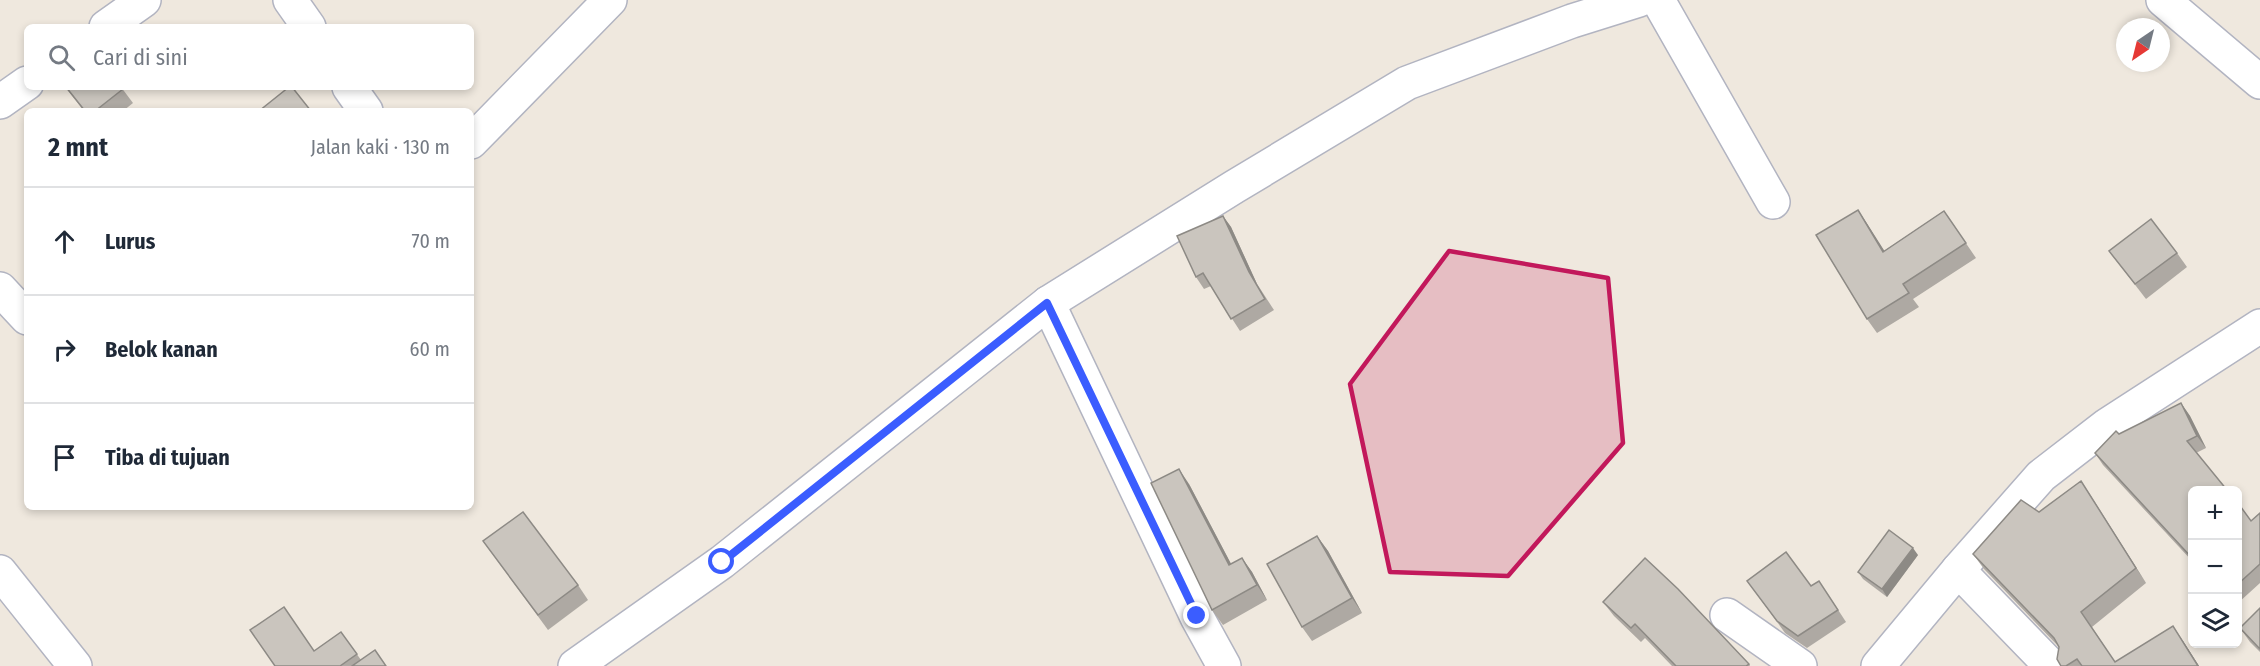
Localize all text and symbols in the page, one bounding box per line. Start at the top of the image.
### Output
north arrow [2116,18,2170,72]
search box [24,24,474,90]
icon: search [45,41,78,74]
text: Cari di sini [93,44,188,71]
text: 2 mnt [48,132,108,163]
text: Jalan kaki · 130 m [311,135,450,159]
icon: ahead [48,225,81,258]
text: Lurus [105,228,155,255]
text: 70 m [412,229,450,253]
icon: right [48,333,81,366]
text: Belok kanan [105,336,218,363]
text: 60 m [410,337,450,361]
icon: arrive [48,441,81,474]
text: Tiba di tujuan [105,444,230,471]
map controls [2188,486,2242,648]
button: + [2188,486,2242,540]
button: − [2188,540,2242,594]
route start [708,548,734,574]
button: layers [2188,594,2242,648]
route end [1183,602,1209,628]

